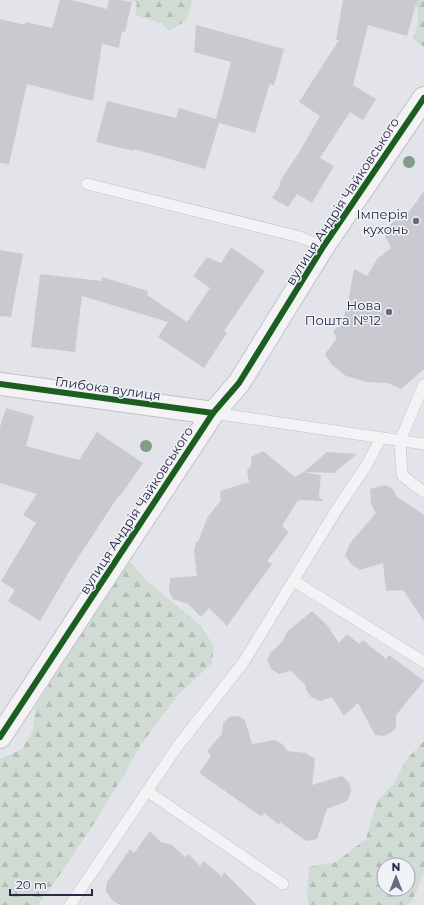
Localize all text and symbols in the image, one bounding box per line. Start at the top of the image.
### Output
street label: вулиця Андрія Чайковського [282,114,402,288]
place label: Імперія кухонь [357,206,408,237]
marker: Імперія кухонь [411,216,421,226]
place label: Нова Пошта №12 [305,297,381,328]
marker: Нова Пошта №12 [384,307,394,317]
street label: Глибока вулиця [54,373,162,403]
street label: вулиця Андрія Чайковського [76,423,196,597]
north arrow [376,857,416,897]
text: N [392,860,400,874]
scale bar [10,871,92,897]
text: 20 m [16,877,47,892]

